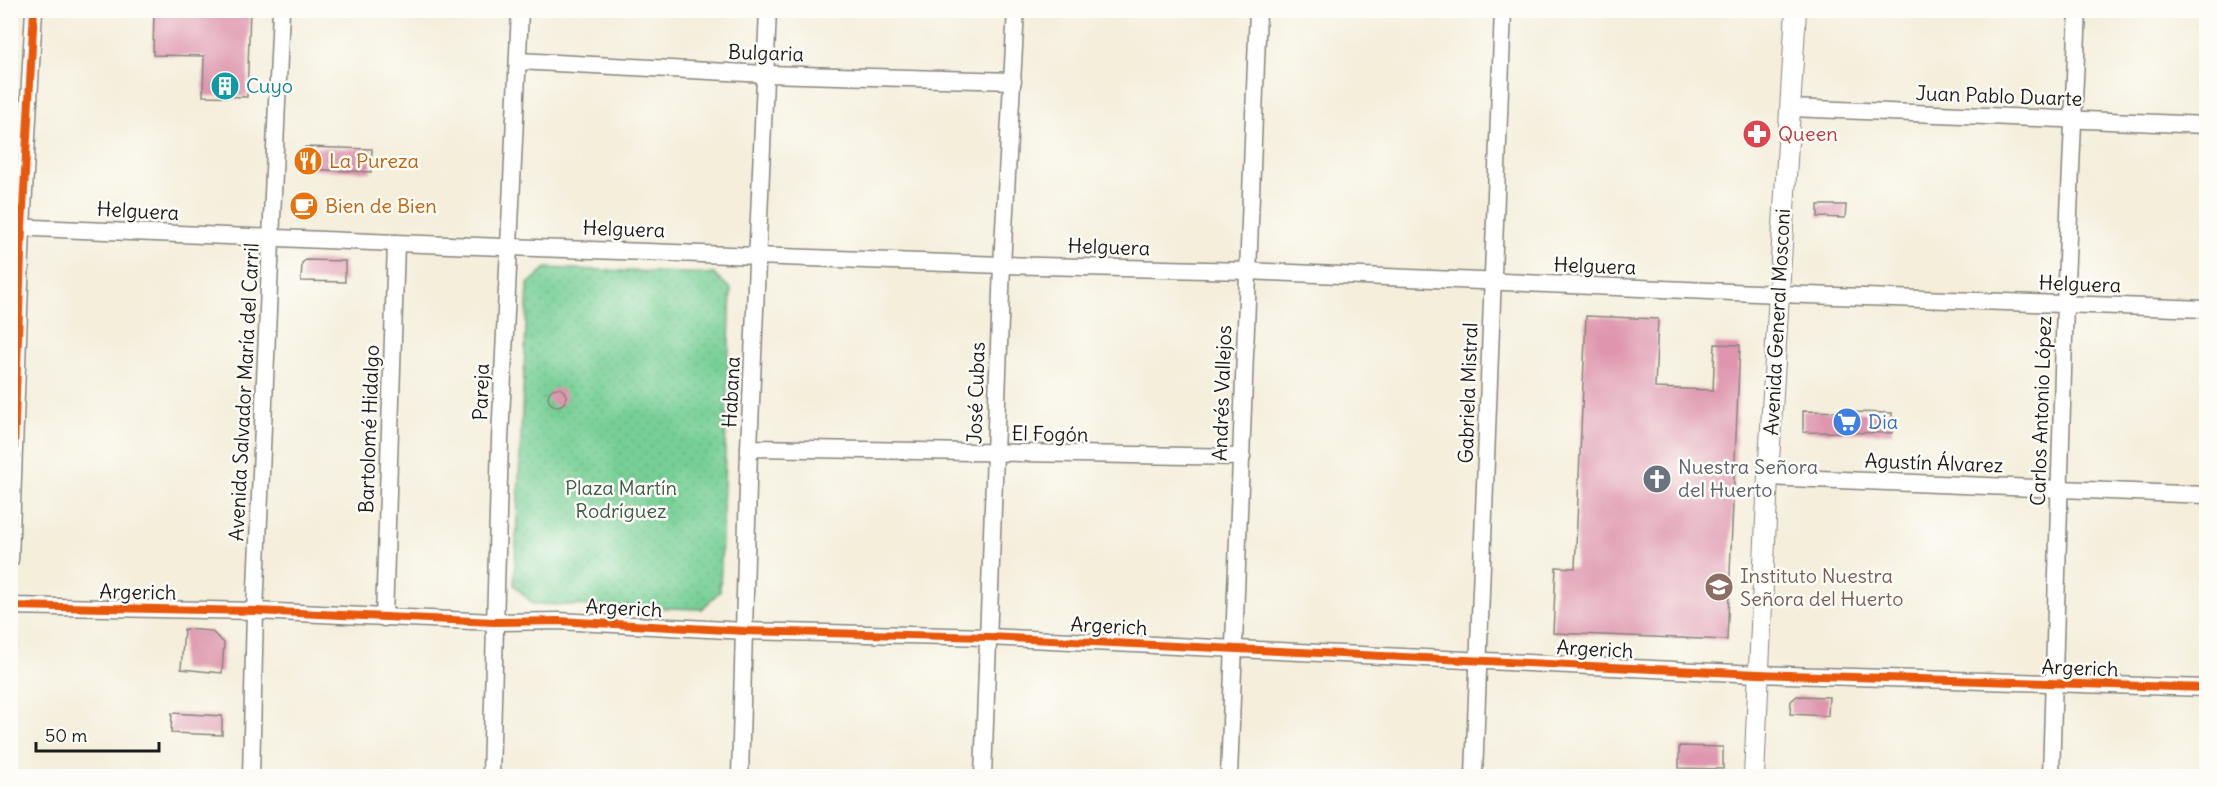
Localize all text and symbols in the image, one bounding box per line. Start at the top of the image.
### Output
street label: Bulgaria [728,39,804,66]
building icon: Cuyo [209,70,241,102]
place label: Cuyo [246,73,293,98]
street label: Juan Pablo Duarte [1915,80,2083,111]
pharmacy icon: Queen [1741,118,1773,150]
place label: Queen [1778,121,1838,146]
restaurant icon: La Pureza [292,145,324,177]
place label: La Pureza [329,148,419,173]
cafe icon: Bien de Bien [288,190,320,222]
place label: Bien de Bien [325,193,437,218]
street label: Helguera [96,196,180,225]
street label: Avenida General Mosconi [1758,208,1795,436]
street label: Helguera [582,215,666,242]
street label: Helguera [1067,233,1151,260]
street label: Avenida Salvador María del Carril [223,242,264,542]
street label: Helguera [1553,252,1637,279]
street label: Helguera [2038,270,2122,297]
street label: Carlos Antonio López [2025,316,2056,506]
street label: Gabriela Mistral [1453,322,1482,464]
street label: Andrés Vallejos [1207,325,1236,461]
street label: José Cubas [961,342,990,444]
street label: Bartolomé Hidalgo [353,344,384,514]
street label: Habana [716,356,745,428]
street label: Pareja [467,363,494,421]
supermarket icon: Dia [1831,406,1863,438]
place label: Dia [1868,409,1898,434]
street label: El Fogón [1011,420,1089,447]
street label: Agustín Álvarez [1864,448,2004,477]
place label: Nuestra Señora del Huerto [1678,454,1818,502]
church icon: Nuestra Señora del Huerto [1641,463,1673,495]
park label: Plaza Martín Rodríguez [565,475,677,523]
place label: Instituto Nuestra Señora del Huerto [1740,563,1903,611]
school or university icon: Instituto Nuestra Señora del Huerto [1703,571,1735,603]
street label: Argerich [99,578,177,605]
street label: Argerich [585,593,663,622]
street label: Argerich [1070,611,1148,640]
street label: Argerich [1556,634,1634,663]
street label: Argerich [2041,654,2119,681]
scale bar [36,715,159,753]
text: 50 m [45,724,87,747]

